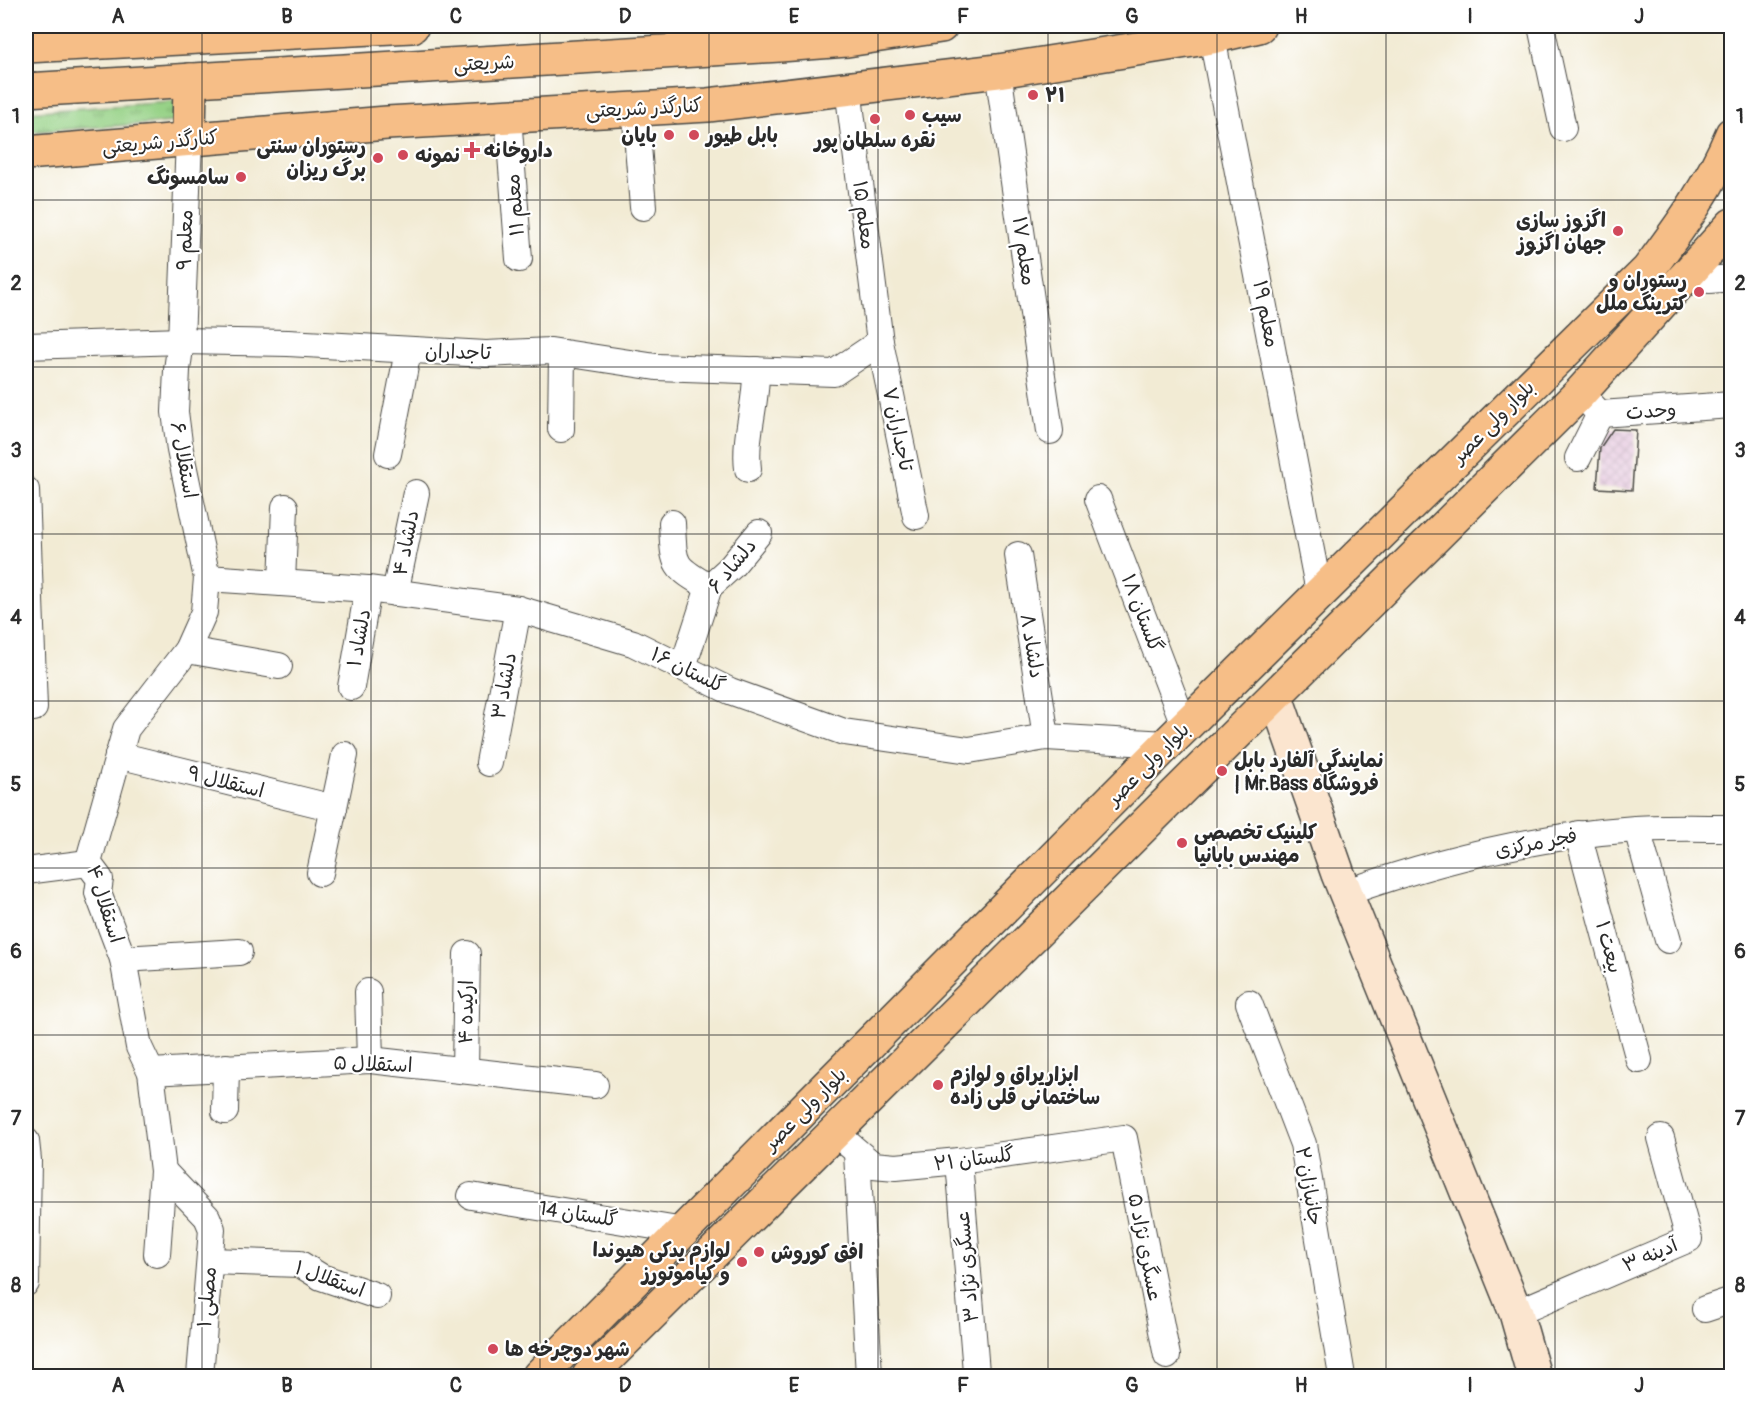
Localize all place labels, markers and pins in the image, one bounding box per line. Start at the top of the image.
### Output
place label: ۲۱ [1045,83,1065,108]
marker: ۲۱ [1026,88,1040,102]
place label: سیب [922,103,962,128]
marker: سیب [903,108,917,122]
marker: نقره سلطان پور [868,112,882,126]
place label: بایان [621,123,657,148]
place label: بابل طیور [704,123,778,148]
marker: بایان [662,128,676,142]
marker: بابل طیور [687,128,701,142]
place label: نقره سلطان پور [813,128,935,153]
place label: رستوران سنتی برگ ریزان [256,134,366,182]
place label: داروخانه [484,138,553,164]
place label: نمونه [415,143,461,168]
marker: داروخانه [465,143,479,157]
marker: نمونه [396,148,410,162]
marker: رستوران سنتی برگ ریزان [371,151,385,165]
place label: سامسونگ [147,165,229,190]
marker: سامسونگ [234,170,248,184]
place label: اگزوز سازی جهان اگزوز [1515,208,1606,256]
marker: اگزوز سازی جهان اگزوز [1611,224,1625,238]
place label: رستوران و کترینگ ملل [1596,268,1687,316]
marker: رستوران و کترینگ ملل [1692,285,1706,299]
place label: نمایندگی آلفارد بابل | Mr.Bass فروشگاه [1234,748,1383,796]
marker: نمایندگی آلفارد بابل | Mr.Bass فروشگاه [1215,764,1229,778]
place label: کلینیک تخصصی مهندس بابانیا [1194,820,1317,868]
marker: کلینیک تخصصی مهندس بابانیا [1175,836,1189,850]
place label: ابزاریراق و لوازم ساختمانی قلی زاده [950,1062,1100,1110]
marker: ابزاریراق و لوازم ساختمانی قلی زاده [931,1078,945,1092]
place label: لوازم یدکی هیوندا و کیاموتورز [593,1238,730,1286]
place label: افق کوروش [771,1240,863,1265]
marker: افق کوروش [752,1245,766,1259]
marker: لوازم یدکی هیوندا و کیاموتورز [735,1255,749,1269]
place label: شهر دوچرخه ها [505,1337,630,1362]
marker: شهر دوچرخه ها [486,1342,500,1356]

